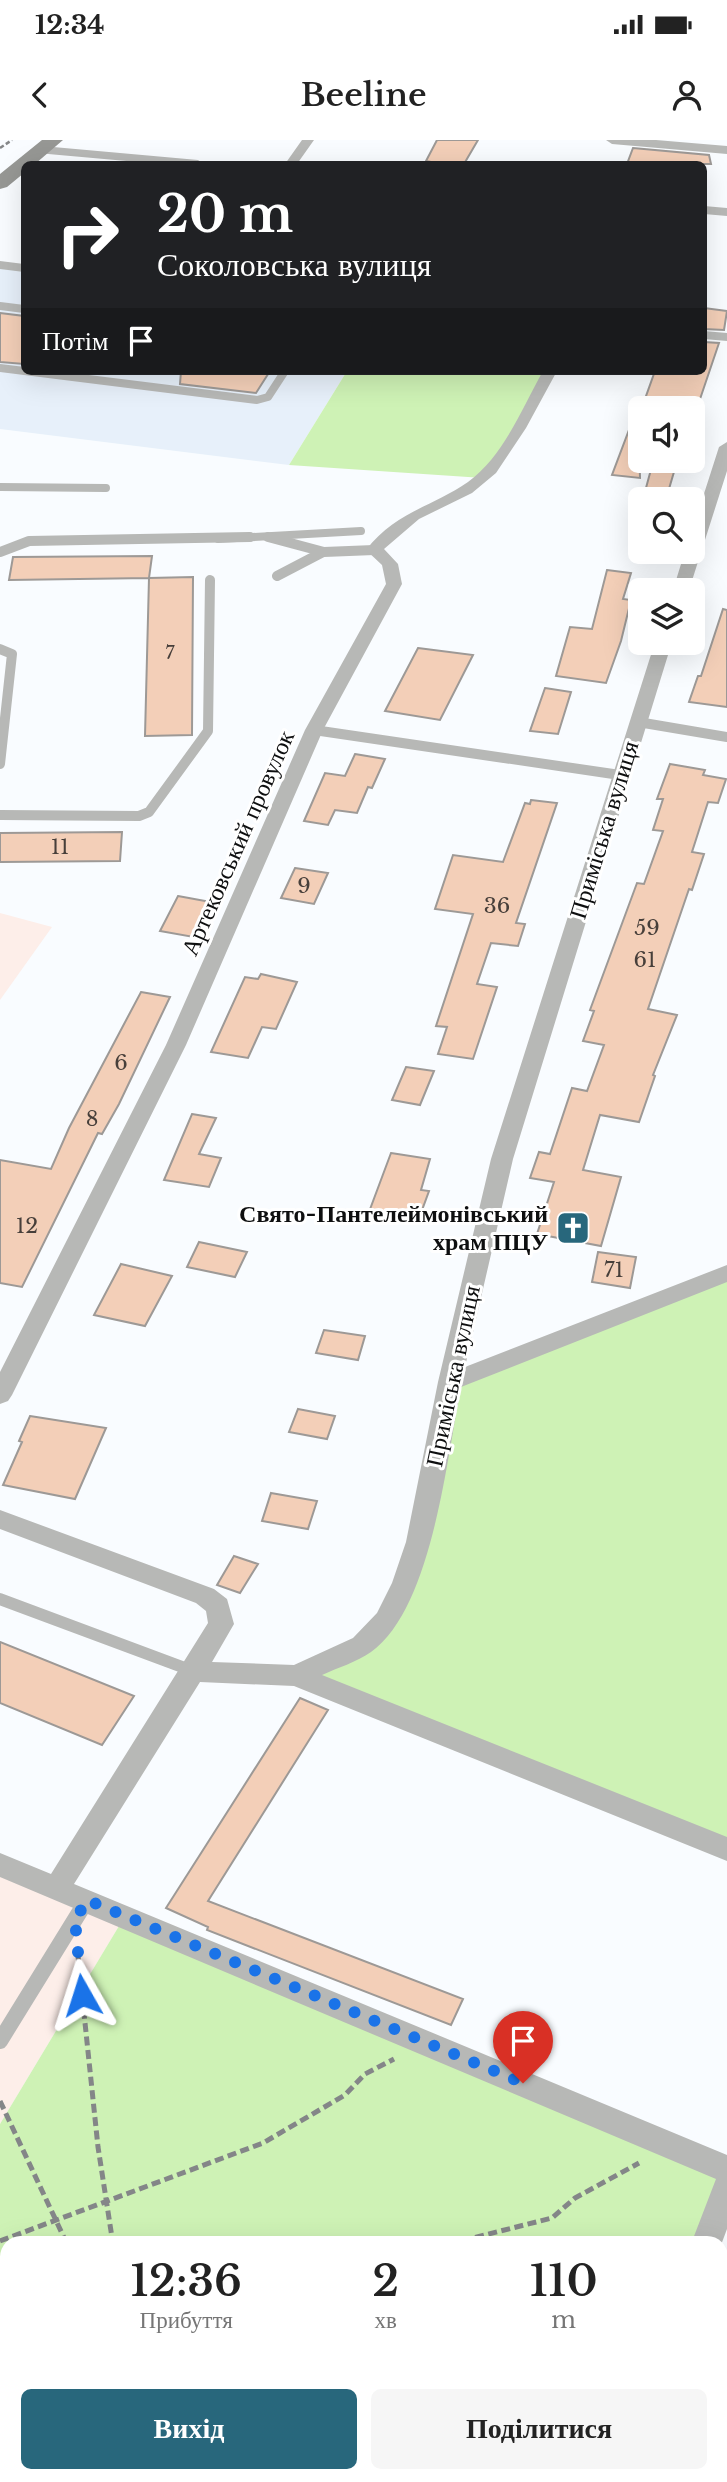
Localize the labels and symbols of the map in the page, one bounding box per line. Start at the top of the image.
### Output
house number: 7 [165,642,175,664]
street label: Артековський провулок [175,725,300,960]
street label: Приміська вулиця [563,737,644,922]
house number: 11 [51,834,69,860]
house number: 9 [297,873,311,899]
house number: 36 [484,893,510,919]
house number: 59 [634,915,660,941]
house number: 61 [634,947,656,973]
house number: 6 [114,1050,128,1076]
house number: 8 [86,1106,98,1132]
place label: Свято-Пантелеймонівський храм ПЦУ [239,1199,548,1256]
church icon: Свято-Пантелеймонівський храм ПЦУ [554,1209,592,1247]
house number: 12 [16,1213,38,1239]
house number: 71 [604,1257,624,1283]
street label: Приміська вулиця [419,1283,486,1469]
position arrow [45,1958,119,2032]
pin [493,2011,553,2083]

